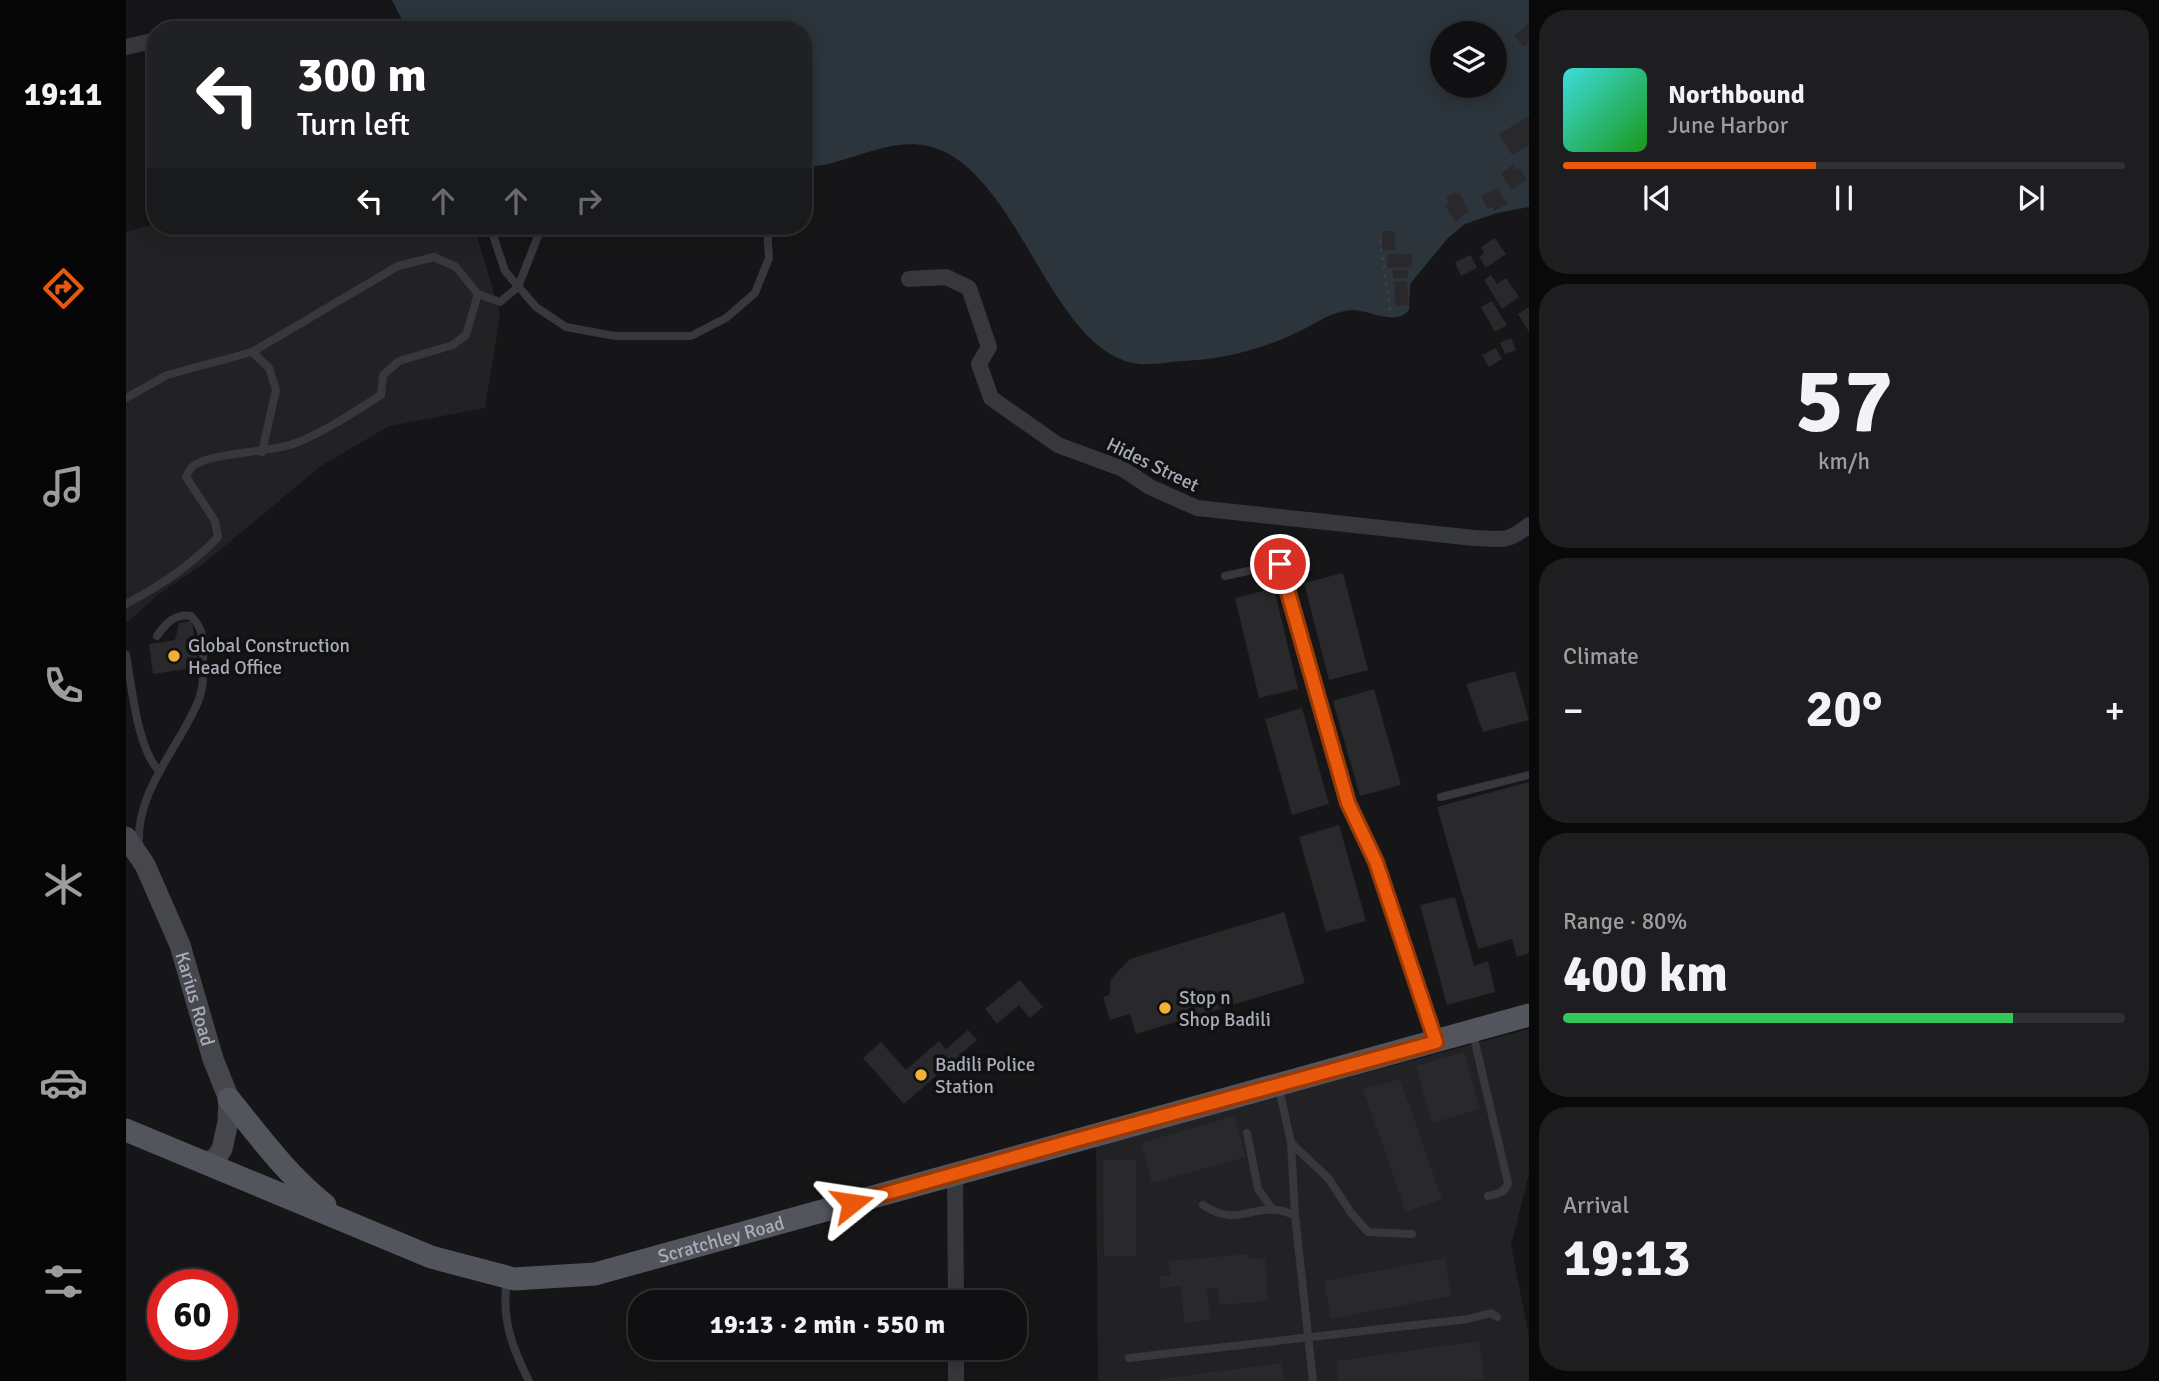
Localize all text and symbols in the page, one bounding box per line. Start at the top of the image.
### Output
map controls [1430,21,1507,98]
button: layers [1430,21,1507,98]
text: 300 m [297,45,427,105]
icon: left [182,49,273,140]
text: 19:11 [24,75,102,114]
text: Northbound [1668,79,1805,111]
text: Turn left [297,105,410,144]
text: June Harbor [1668,111,1788,140]
icon: previous [1638,179,1676,217]
icon: pause [1825,179,1863,217]
icon: next [2012,179,2050,217]
icon: left [351,182,389,220]
icon: ahead [424,182,462,220]
icon: ahead [497,182,535,220]
icon: right [570,182,608,220]
icon: directions [39,264,88,313]
text: 57 [1795,345,1893,458]
street label: Hides Street [1103,432,1203,498]
text: km/h [1818,447,1870,476]
icon: music [39,462,88,511]
pin [1250,534,1310,594]
icon: arrive [1261,545,1299,583]
place label: Global Construction Head Office [188,634,350,680]
text: Climate [1563,642,1639,671]
marker: Global Construction Head Office [166,648,182,664]
icon: phone [39,661,88,710]
text: 20° [1806,677,1882,741]
text: − [1563,687,1584,734]
text: + [2104,687,2125,734]
icon: climate [39,860,88,909]
text: Range · 80% [1563,907,1687,936]
text: 400 km [1563,942,1728,1006]
street label: Karius Road [170,949,220,1049]
place label: Stop n Shop Badili [1179,986,1271,1032]
marker: Stop n Shop Badili [1157,1000,1173,1016]
place label: Badili Police Station [935,1053,1035,1099]
icon: car [39,1058,88,1107]
marker: Badili Police Station [913,1067,929,1083]
position arrow [815,1166,889,1240]
text: Arrival [1563,1191,1629,1220]
street label: Scratchley Road [655,1211,787,1269]
text: 19:13 [1563,1226,1691,1290]
icon: filters [39,1257,88,1306]
speed limit sign: 60 [147,1269,238,1360]
text: 19:13 · 2 min · 550 m [710,1309,945,1341]

